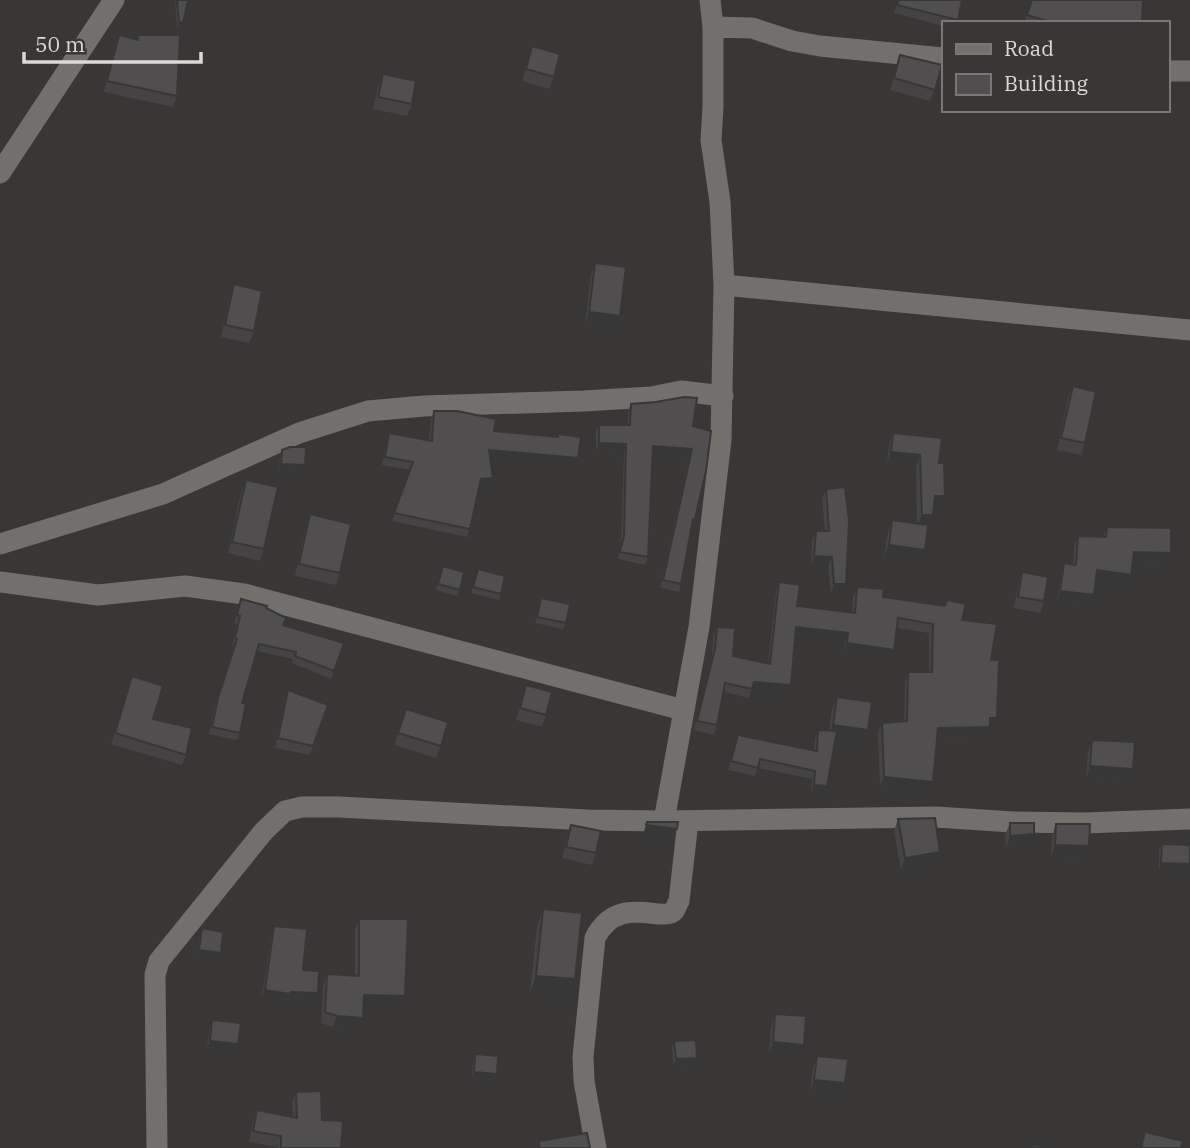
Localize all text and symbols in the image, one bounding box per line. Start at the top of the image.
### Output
scale bar [24,21,201,65]
legend [942,21,1169,112]
text: 50 m [35,30,85,58]
text: Road [1004,34,1054,62]
text: Building [1004,69,1089,97]

